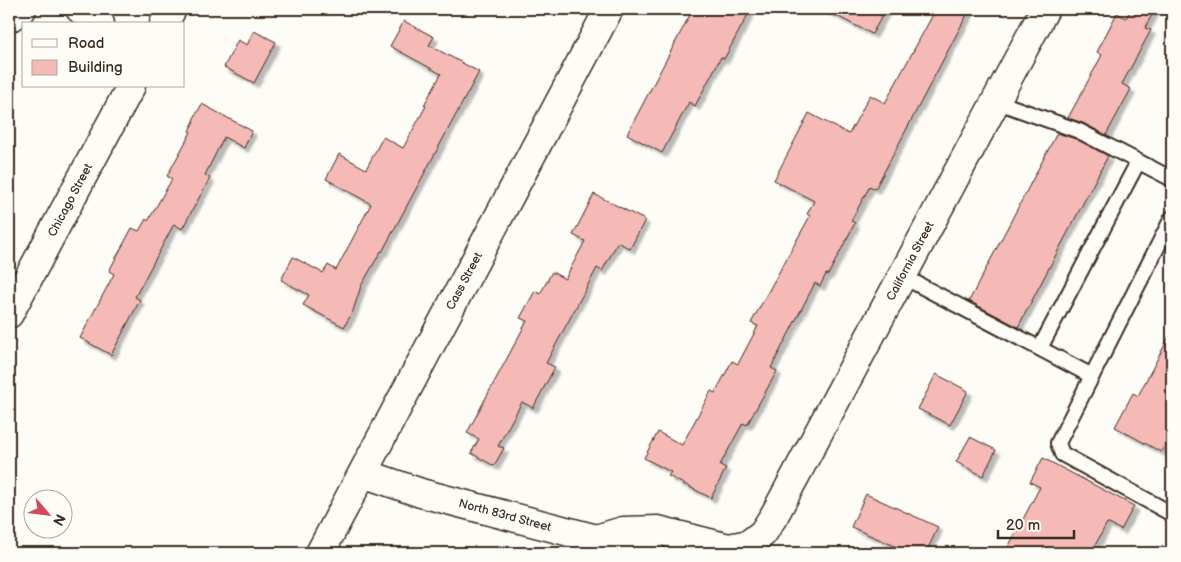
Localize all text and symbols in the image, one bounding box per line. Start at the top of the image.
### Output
legend [22,22,185,88]
text: Road [68,34,104,53]
text: Building [68,58,123,77]
street label: Chicago Street [45,161,96,239]
street label: California Street [883,219,938,303]
street label: Cass Street [443,250,486,313]
north arrow [22,490,72,540]
street label: North 83rd Street [457,496,553,535]
scale bar [998,507,1075,539]
text: N [49,511,69,529]
text: 20 m [1006,516,1040,535]

